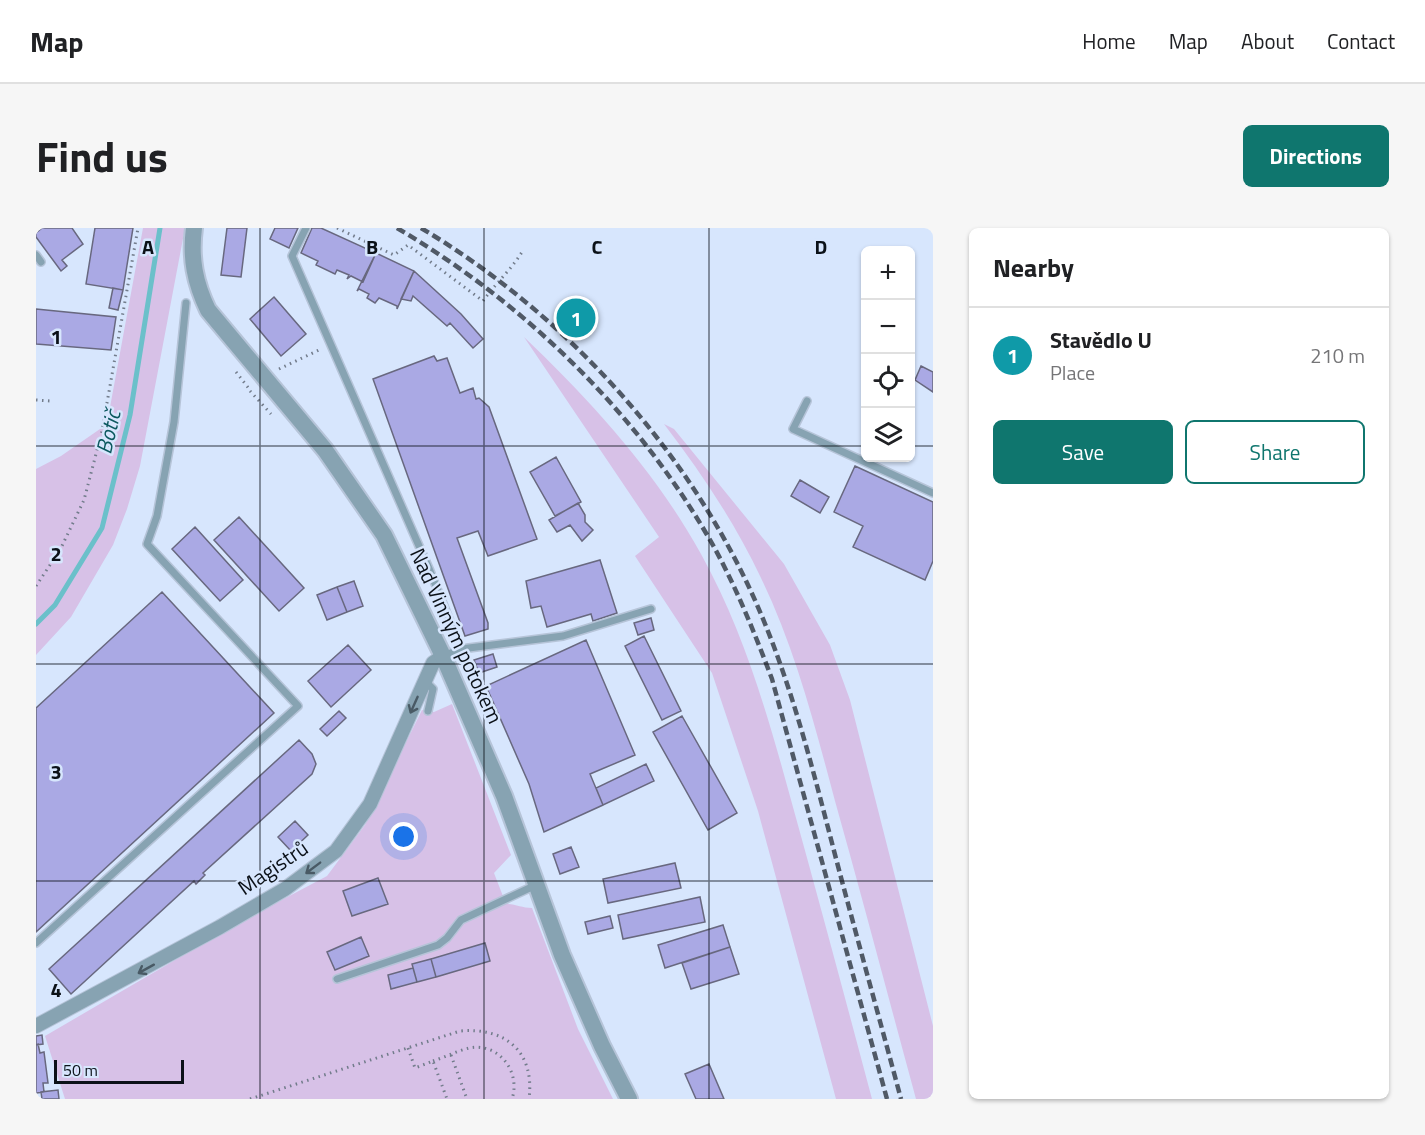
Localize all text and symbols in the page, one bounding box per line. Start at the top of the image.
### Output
text: Map [30,20,84,63]
text: Home [1082,25,1136,57]
text: Map [1169,25,1208,57]
text: About [1241,25,1294,57]
text: Contact [1327,25,1395,57]
text: Find us [36,124,168,188]
button: Directions [1243,125,1389,187]
text: A [142,231,154,262]
text: B [366,231,378,262]
text: C [592,231,603,262]
text: D [815,231,827,262]
map controls [861,246,915,462]
button: + [861,246,915,300]
text: Nearby [993,248,1074,287]
pin: 1 [556,296,596,340]
button: − [861,300,915,354]
text: 1 [50,321,62,352]
text: Stavědlo U [1050,323,1152,357]
text: 1 [1007,340,1018,371]
text: 210 m [1310,340,1365,371]
button: locate [861,354,915,408]
text: Place [1050,357,1095,388]
water label: Botič [86,403,130,457]
button: layers [861,408,915,462]
button: Save [993,420,1173,484]
button: Share [1185,420,1365,484]
text: 2 [50,538,62,569]
street label: Nad Vinným potokem [402,542,512,729]
one-way arrow [408,696,420,714]
text: 3 [50,756,62,787]
your location [389,822,418,851]
street label: Magistrů [231,832,314,903]
one-way arrow [305,862,321,875]
one-way arrow [138,963,155,975]
text: 4 [50,974,62,1005]
scale bar [54,1057,184,1084]
text: 50 m [63,1058,98,1082]

